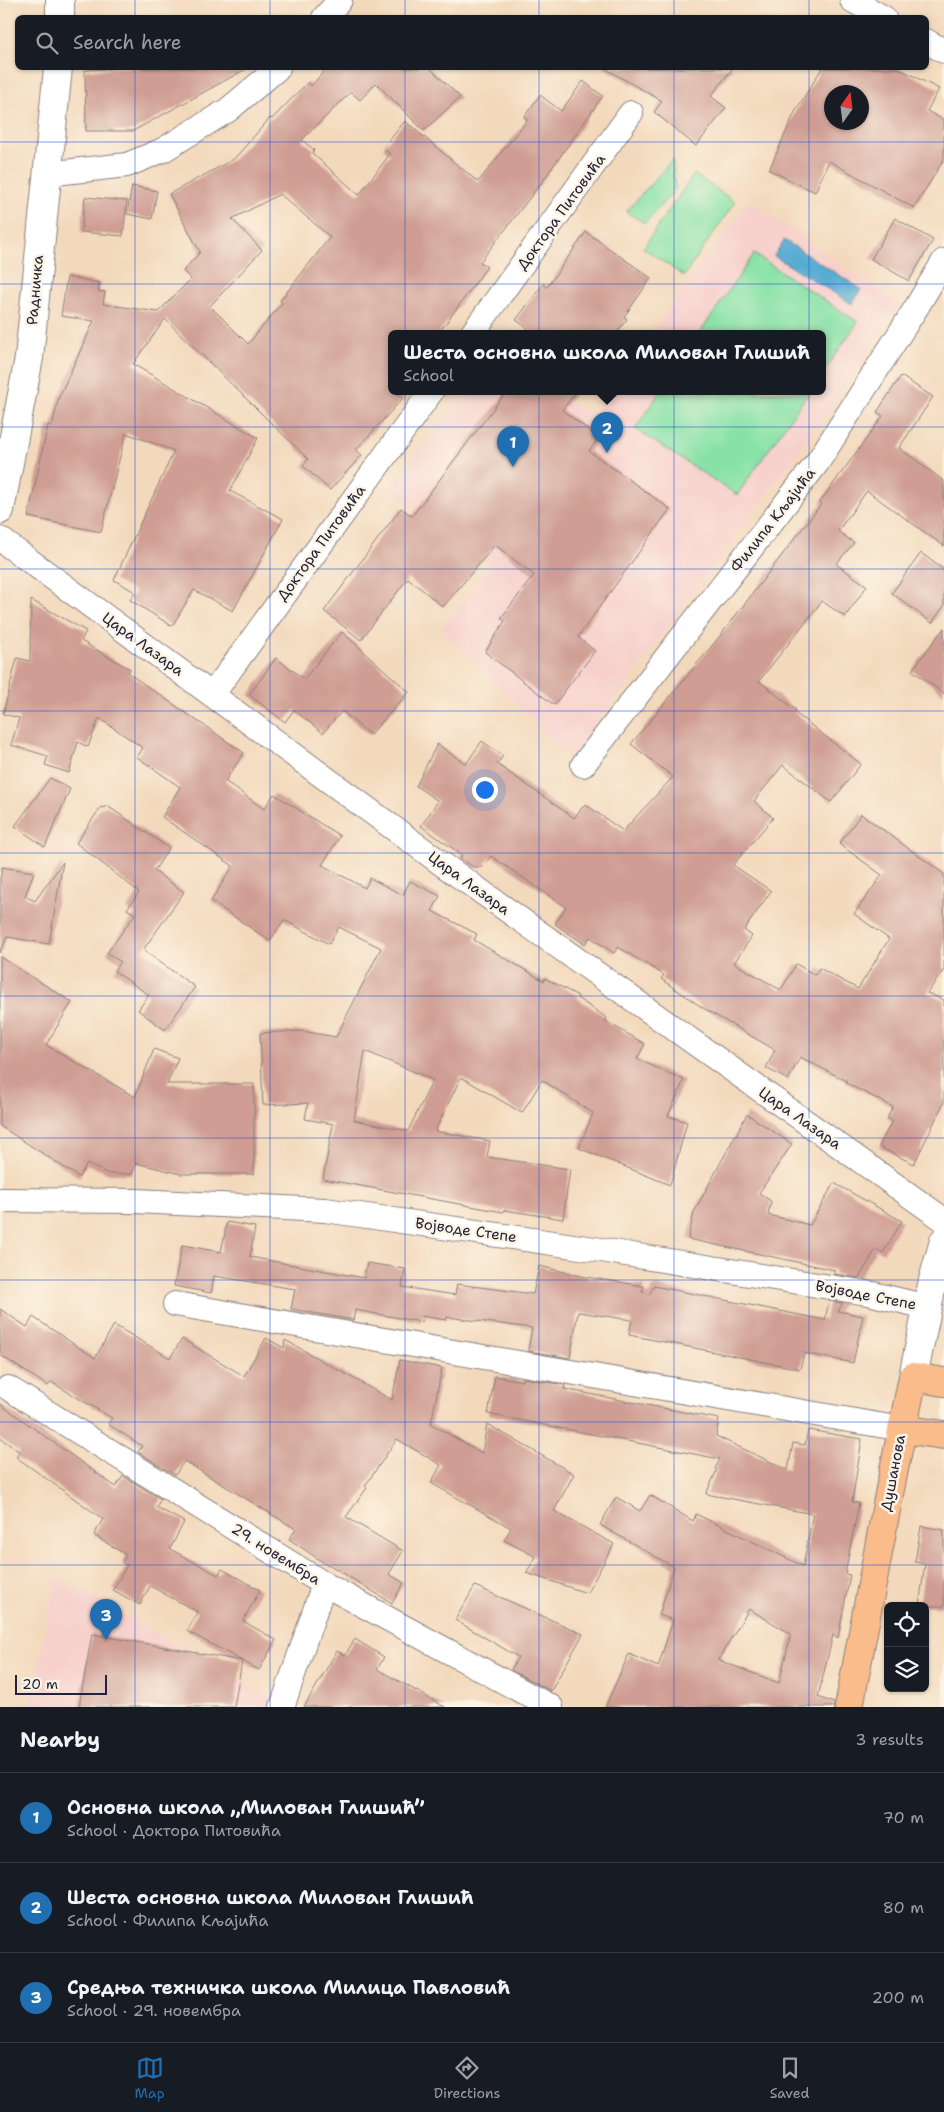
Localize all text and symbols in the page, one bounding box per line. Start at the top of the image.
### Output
search box [15,15,929,70]
icon: search [33,29,61,57]
text: Search here [73,30,182,55]
north arrow [824,85,869,130]
street label: Доктора Питовића [512,149,610,274]
street label: Радничка [22,253,48,326]
popup [388,330,826,395]
text: Шеста основна школа Милован Глишић [403,340,811,365]
text: School [403,365,454,386]
pin: 2 [591,412,623,453]
pin: 1 [497,426,529,467]
street label: Филипа Кљајића [726,463,820,576]
street label: Доктора Питовића [272,480,370,605]
street label: Цара Лазара [98,608,189,681]
your location [472,777,498,803]
street label: Цара Лазара [424,847,515,920]
street label: Цара Лазара [755,1082,846,1154]
street label: Војводе Степе [414,1213,518,1247]
street label: Војводе Степе [814,1275,918,1315]
street label: Душанова [876,1432,910,1513]
street label: 29. новембра [228,1519,325,1590]
pin: 3 [90,1599,122,1640]
map controls [884,1602,929,1692]
button: locate [884,1602,929,1647]
button: layers [884,1647,929,1692]
scale bar [15,1672,108,1695]
text: 20 m [22,1675,58,1693]
text: Nearby [20,1726,100,1754]
text: 3 results [855,1729,924,1750]
text: Основна школа „Милован Глишић” [67,1795,424,1820]
text: 1 [32,1807,40,1828]
text: 70 m [883,1807,924,1828]
text: School · Доктора Питовића [67,1820,281,1841]
text: Шеста основна школа Милован Глишић [67,1885,474,1910]
text: 2 [30,1897,42,1918]
text: 80 m [883,1897,924,1918]
text: School · Филипа Кљајића [67,1910,268,1931]
text: Средња техничка школа Милица Павловић [67,1975,510,2000]
text: 3 [30,1987,42,2008]
text: 200 m [872,1987,924,2008]
text: School · 29. новембра [67,2000,241,2021]
tab: Map [135,2054,165,2102]
tab: Directions [434,2054,500,2102]
tab: Saved [770,2054,809,2102]

